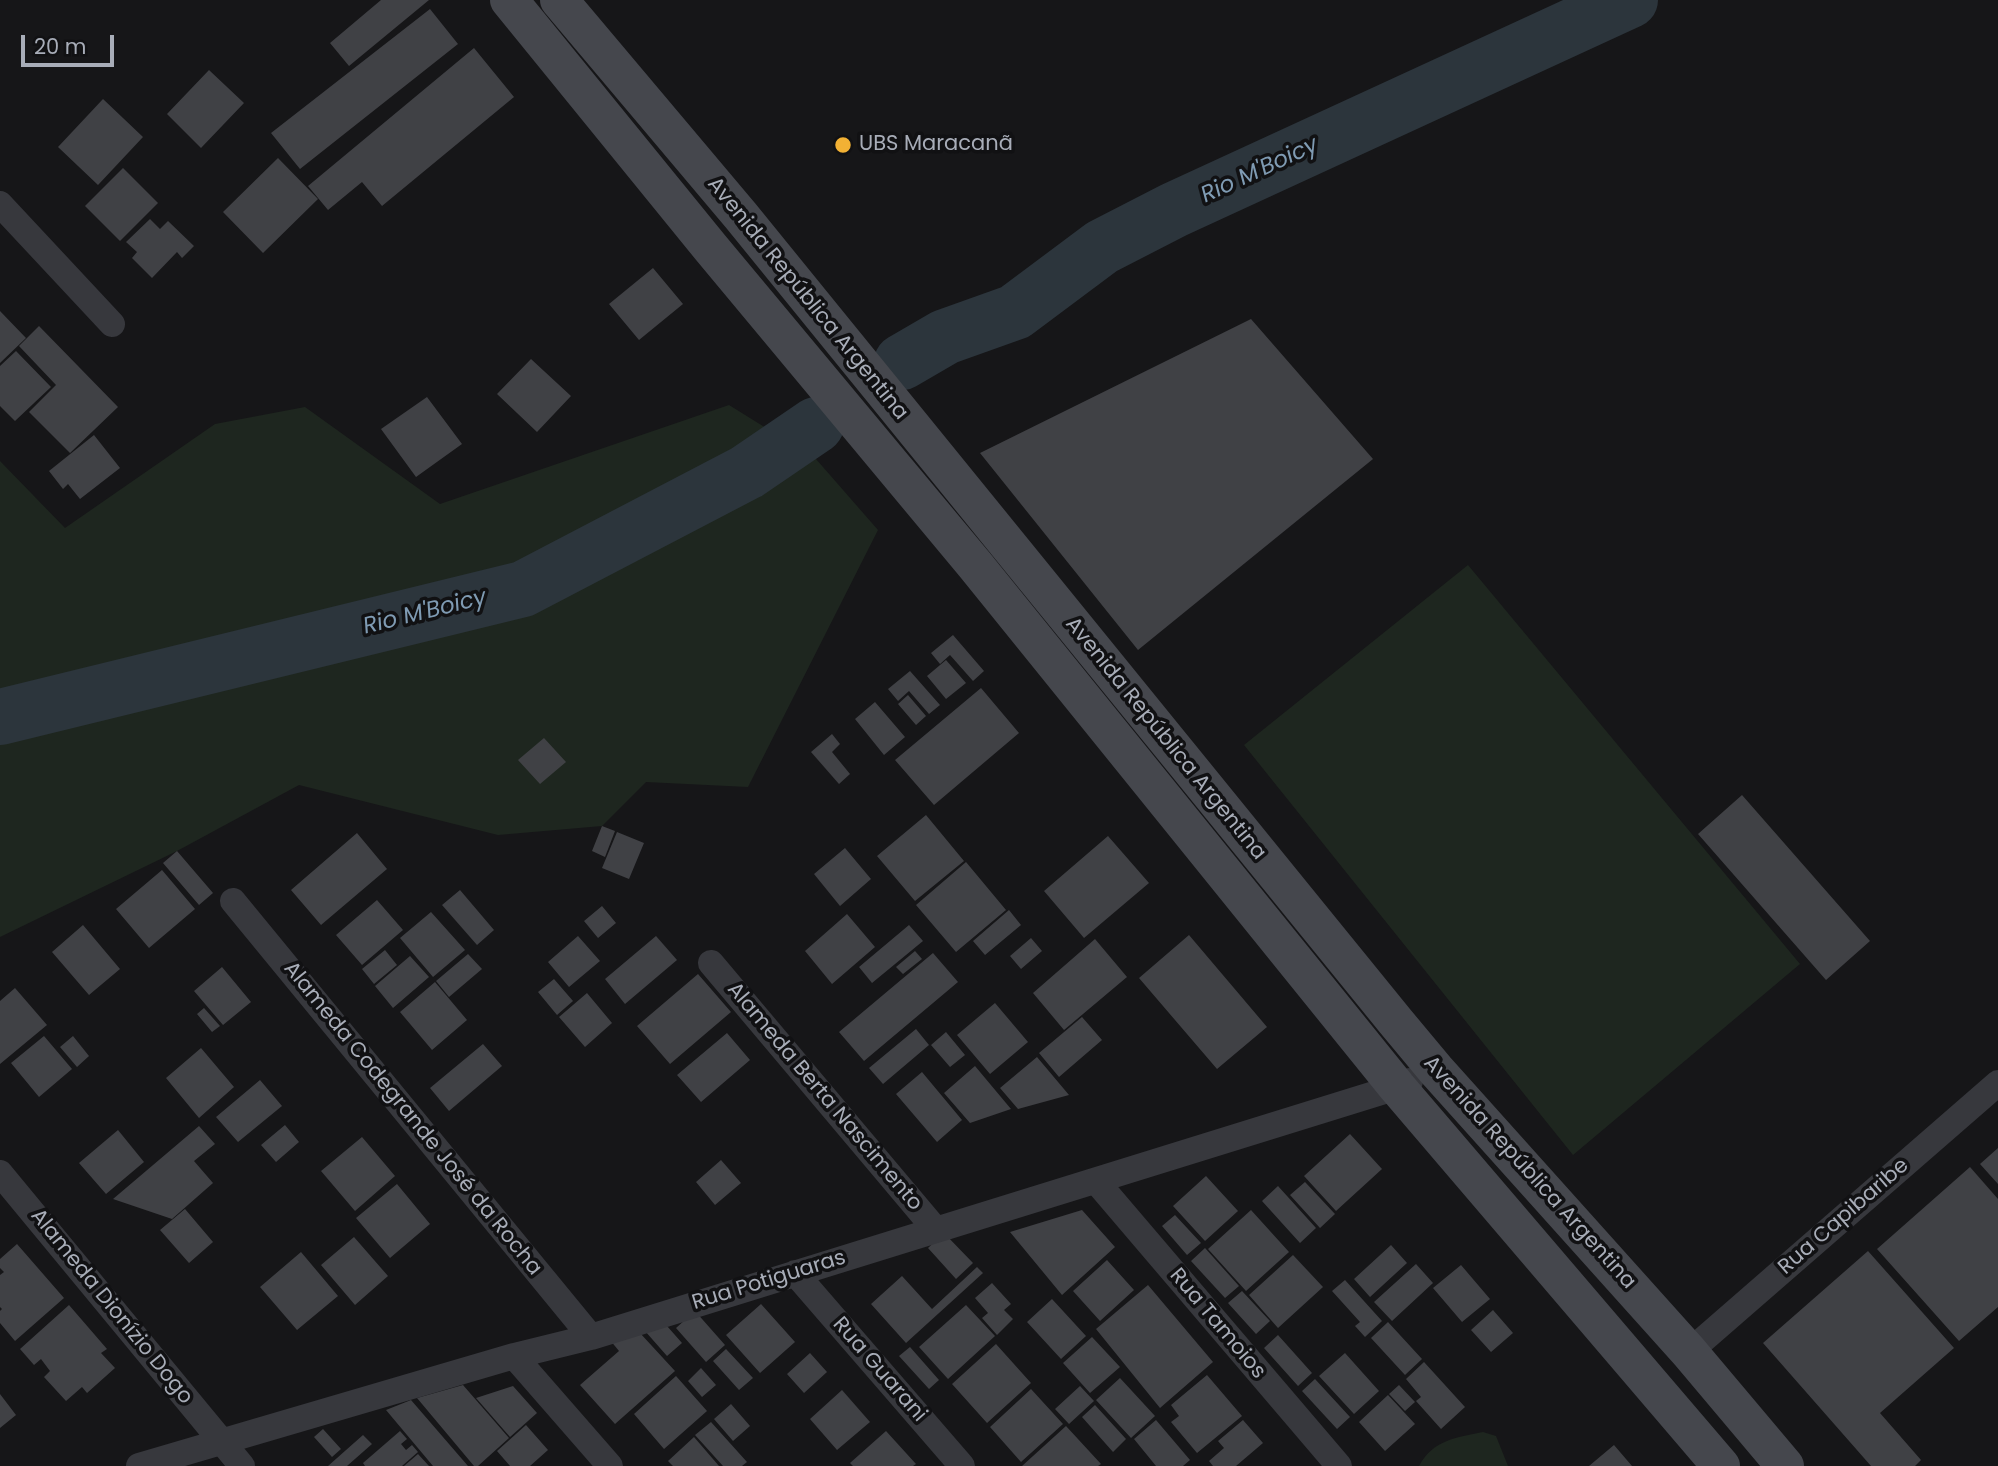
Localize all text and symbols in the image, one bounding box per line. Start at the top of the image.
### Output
scale bar [24,21,117,65]
text: 20 m [34,32,87,61]
place label: UBS Maracanã [859,132,1013,158]
water label: Rio M'Boicy [1197,132,1323,210]
marker: UBS Maracanã [833,135,853,155]
street label: Avenida República Argentina [701,172,913,426]
water label: Rio M'Boicy [361,584,489,642]
street label: Avenida República Argentina [1059,612,1271,866]
street label: Alameda Codegrande José da Rocha [278,957,546,1281]
street label: Alameda Berta Nascimento [721,978,927,1216]
street label: Avenida República Argentina [1418,1051,1640,1295]
street label: Rua Capibaribe [1774,1154,1914,1280]
street label: Alameda Dionízio Dogo [24,1204,198,1410]
street label: Rua Potiguaras [689,1246,849,1316]
street label: Rua Tamoios [1164,1264,1270,1384]
street label: Rua Guarani [827,1312,931,1428]

